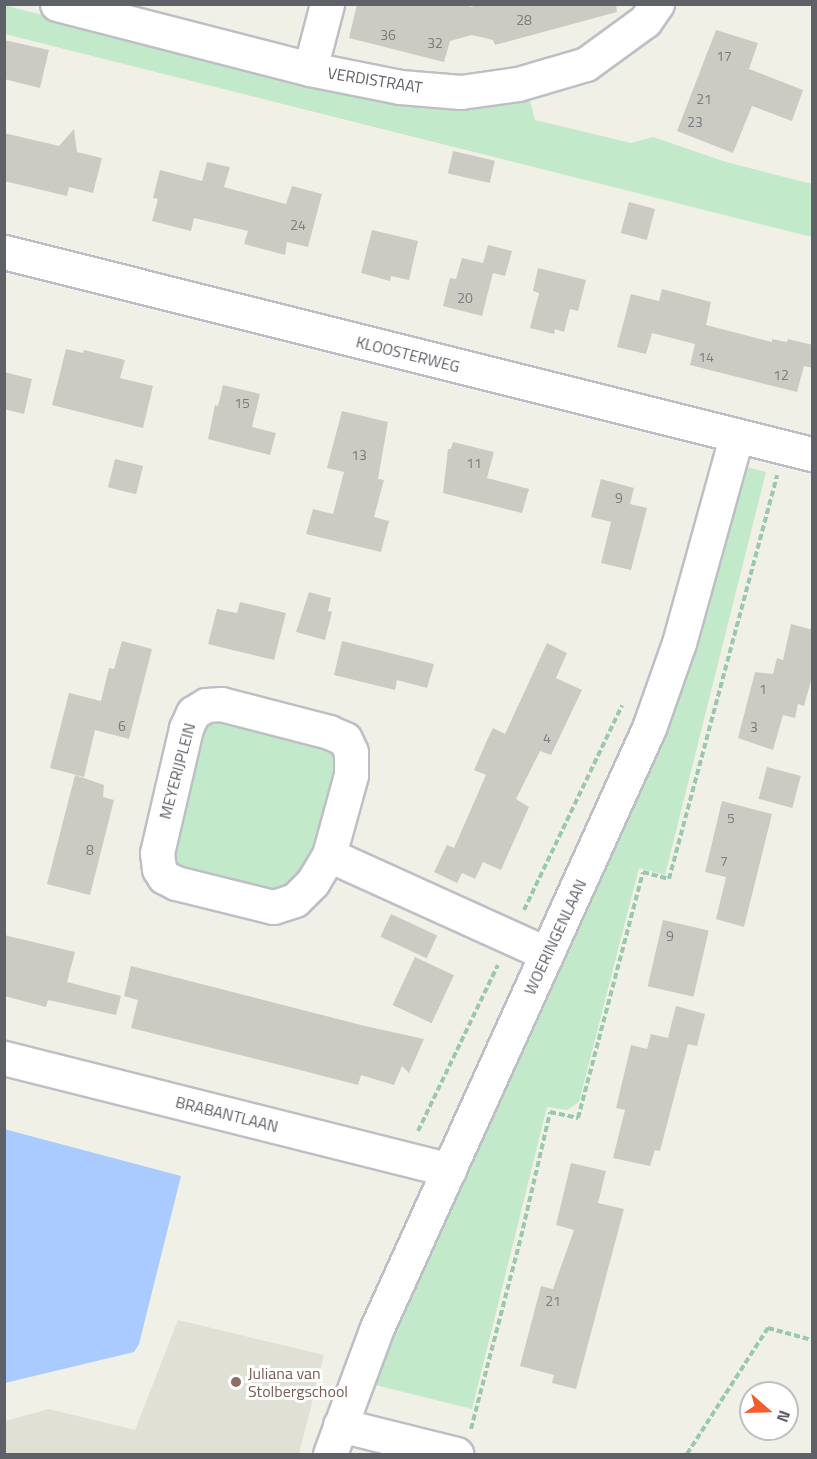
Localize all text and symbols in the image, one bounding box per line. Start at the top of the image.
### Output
house number: 28 [516,12,532,28]
house number: 36 [380,27,396,43]
house number: 32 [427,35,443,51]
house number: 17 [716,48,732,64]
street label: VERDISTRAAT [326,63,424,97]
house number: 21 [696,91,712,107]
house number: 23 [687,114,703,130]
house number: 24 [290,217,306,233]
house number: 20 [457,290,473,306]
street label: KLOOSTERWEG [354,332,462,376]
house number: 14 [698,349,714,365]
house number: 12 [773,367,789,383]
house number: 15 [234,395,250,411]
house number: 13 [351,447,367,463]
house number: 11 [466,455,482,471]
house number: 9 [615,490,623,506]
house number: 1 [759,681,767,697]
house number: 6 [118,718,126,734]
house number: 3 [750,719,758,735]
street label: MEYERIJPLEIN [155,721,199,821]
house number: 4 [543,730,551,746]
house number: 5 [727,810,735,826]
house number: 8 [86,842,94,858]
house number: 7 [720,853,728,869]
street label: WOERINGENLAAN [520,876,590,998]
house number: 9 [666,928,674,944]
street label: BRABANTLAAN [174,1092,280,1136]
house number: 21 [545,1293,561,1309]
place label: Juliana van Stolbergschool [248,1363,348,1401]
marker: Juliana van Stolbergschool [229,1375,243,1389]
north arrow [739,1381,799,1441]
text: N [771,1407,797,1426]

